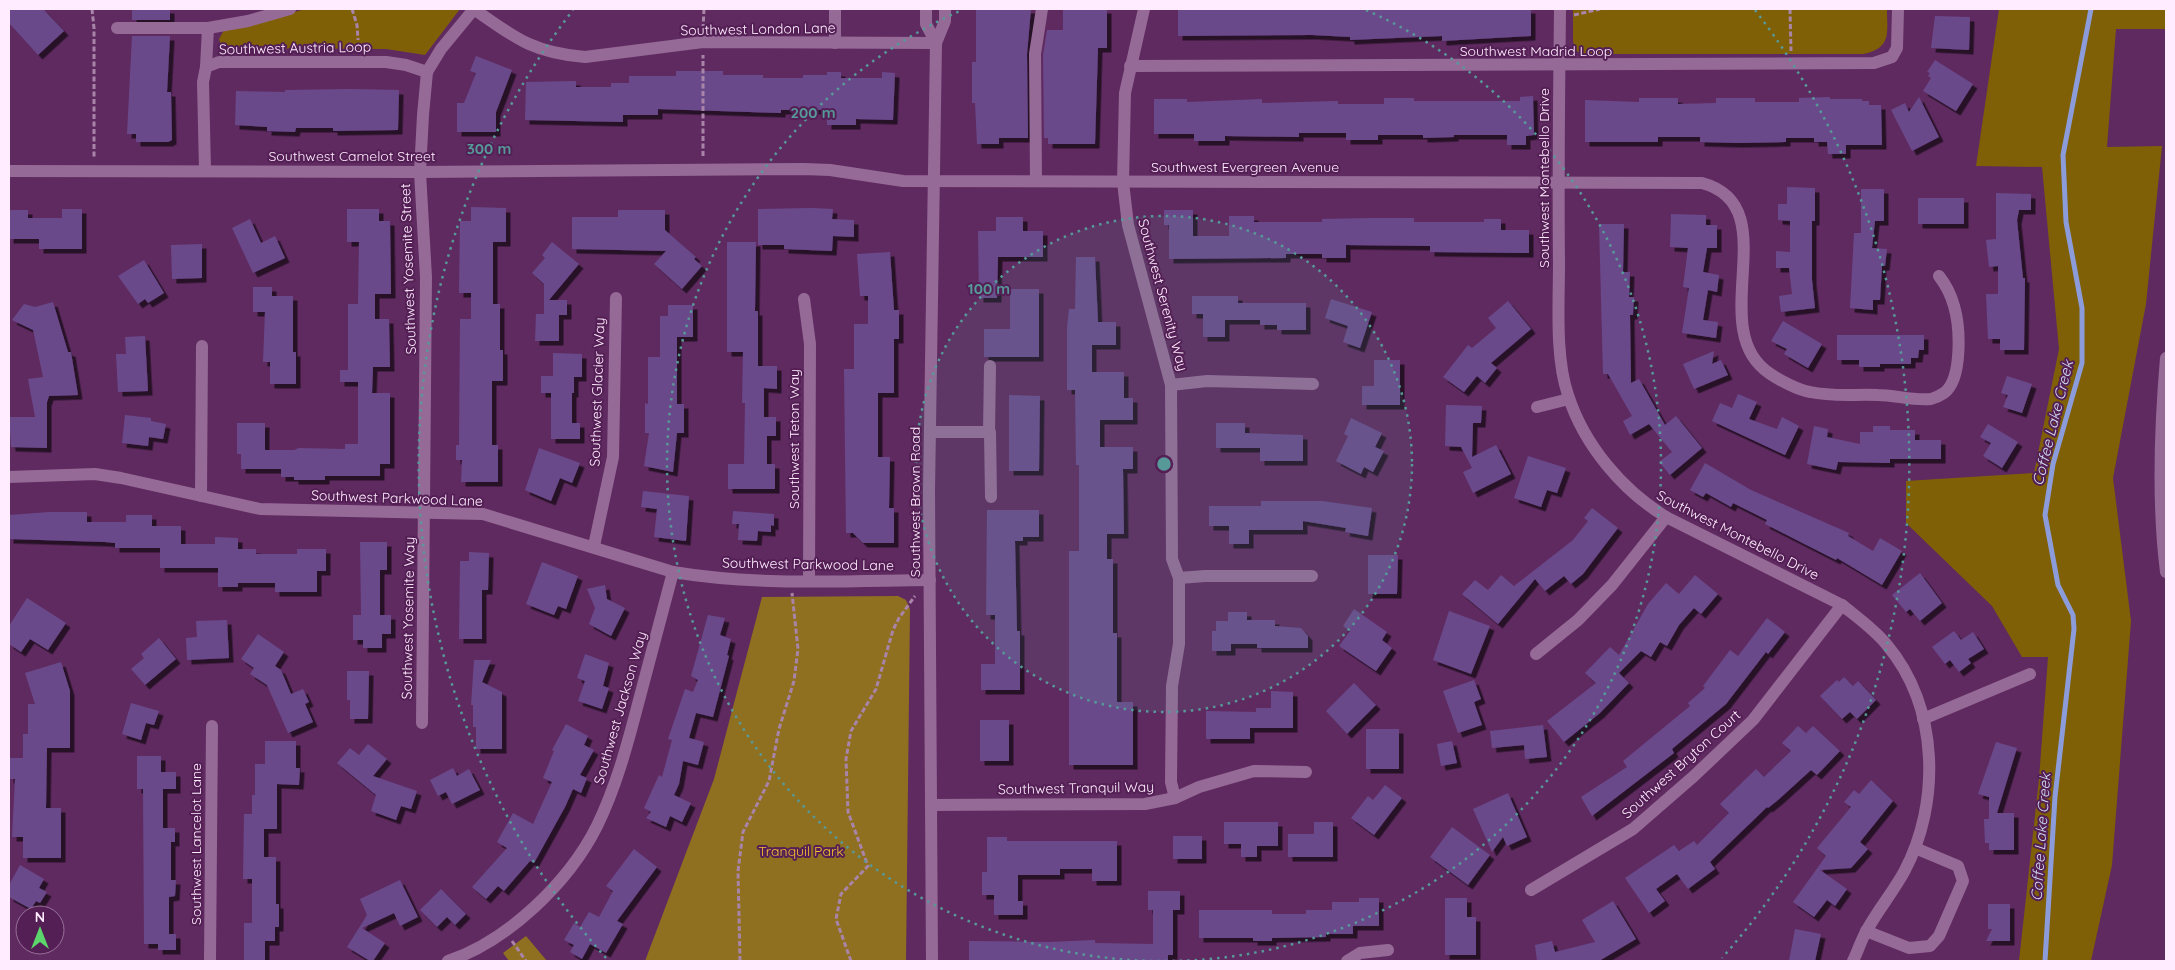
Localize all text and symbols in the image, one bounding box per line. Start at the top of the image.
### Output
street label: Southwest London Lane [680,19,836,39]
street label: Southwest Austria Loop [219,38,371,58]
street label: Southwest Madrid Loop [1460,42,1612,60]
street label: Southwest Montebello Drive [1535,88,1553,268]
text: 200 m [791,103,836,122]
text: 300 m [467,139,511,158]
street label: Southwest Camelot Street [268,147,436,165]
street label: Southwest Evergreen Avenue [1151,158,1339,176]
street label: Southwest Yosemite Street [396,183,420,355]
street label: Southwest Serenity Way [1134,217,1192,373]
text: 100 m [968,279,1010,298]
street label: Southwest Glacier Way [585,317,609,467]
water label: Coffee Lake Creek [2028,356,2078,487]
street label: Southwest Teton Way [785,369,803,509]
street label: Southwest Brown Road [906,427,924,577]
centre of rings [1155,455,1173,473]
street label: Southwest Parkwood Lane [311,486,483,510]
street label: Southwest Montebello Drive [1654,486,1822,584]
street label: Southwest Yosemite Way [398,536,418,700]
street label: Southwest Parkwood Lane [722,554,894,574]
street label: Southwest Jackson Way [590,629,650,787]
street label: Southwest Bryton Court [1618,706,1744,822]
street label: Southwest Lancelot Lane [187,763,205,925]
water label: Coffee Lake Creek [2027,770,2055,902]
street label: Southwest Tranquil Way [998,778,1154,798]
park label: Tranquil Park [758,842,844,860]
north arrow [15,905,65,955]
text: N [35,908,45,926]

